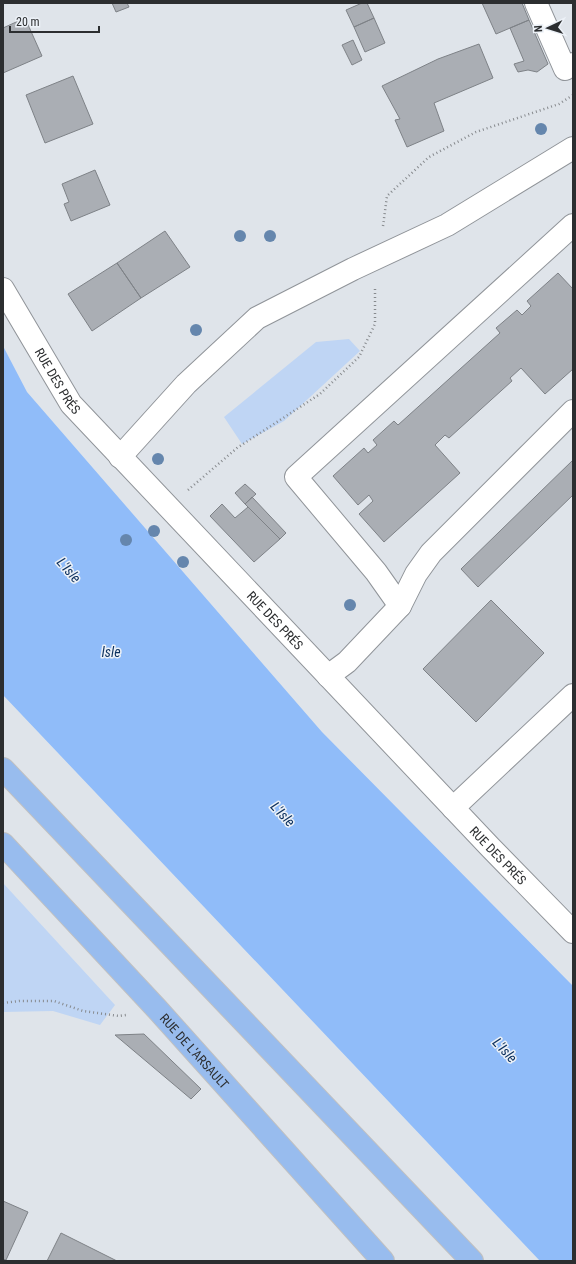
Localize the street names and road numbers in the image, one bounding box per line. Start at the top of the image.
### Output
street label: RUE DES PRÉS [32,345,84,417]
street label: RUE DES PRÉS [244,588,306,653]
street label: RUE DES PRÉS [467,824,529,888]
street label: RUE DE L'ARSAULT [157,1011,232,1092]

